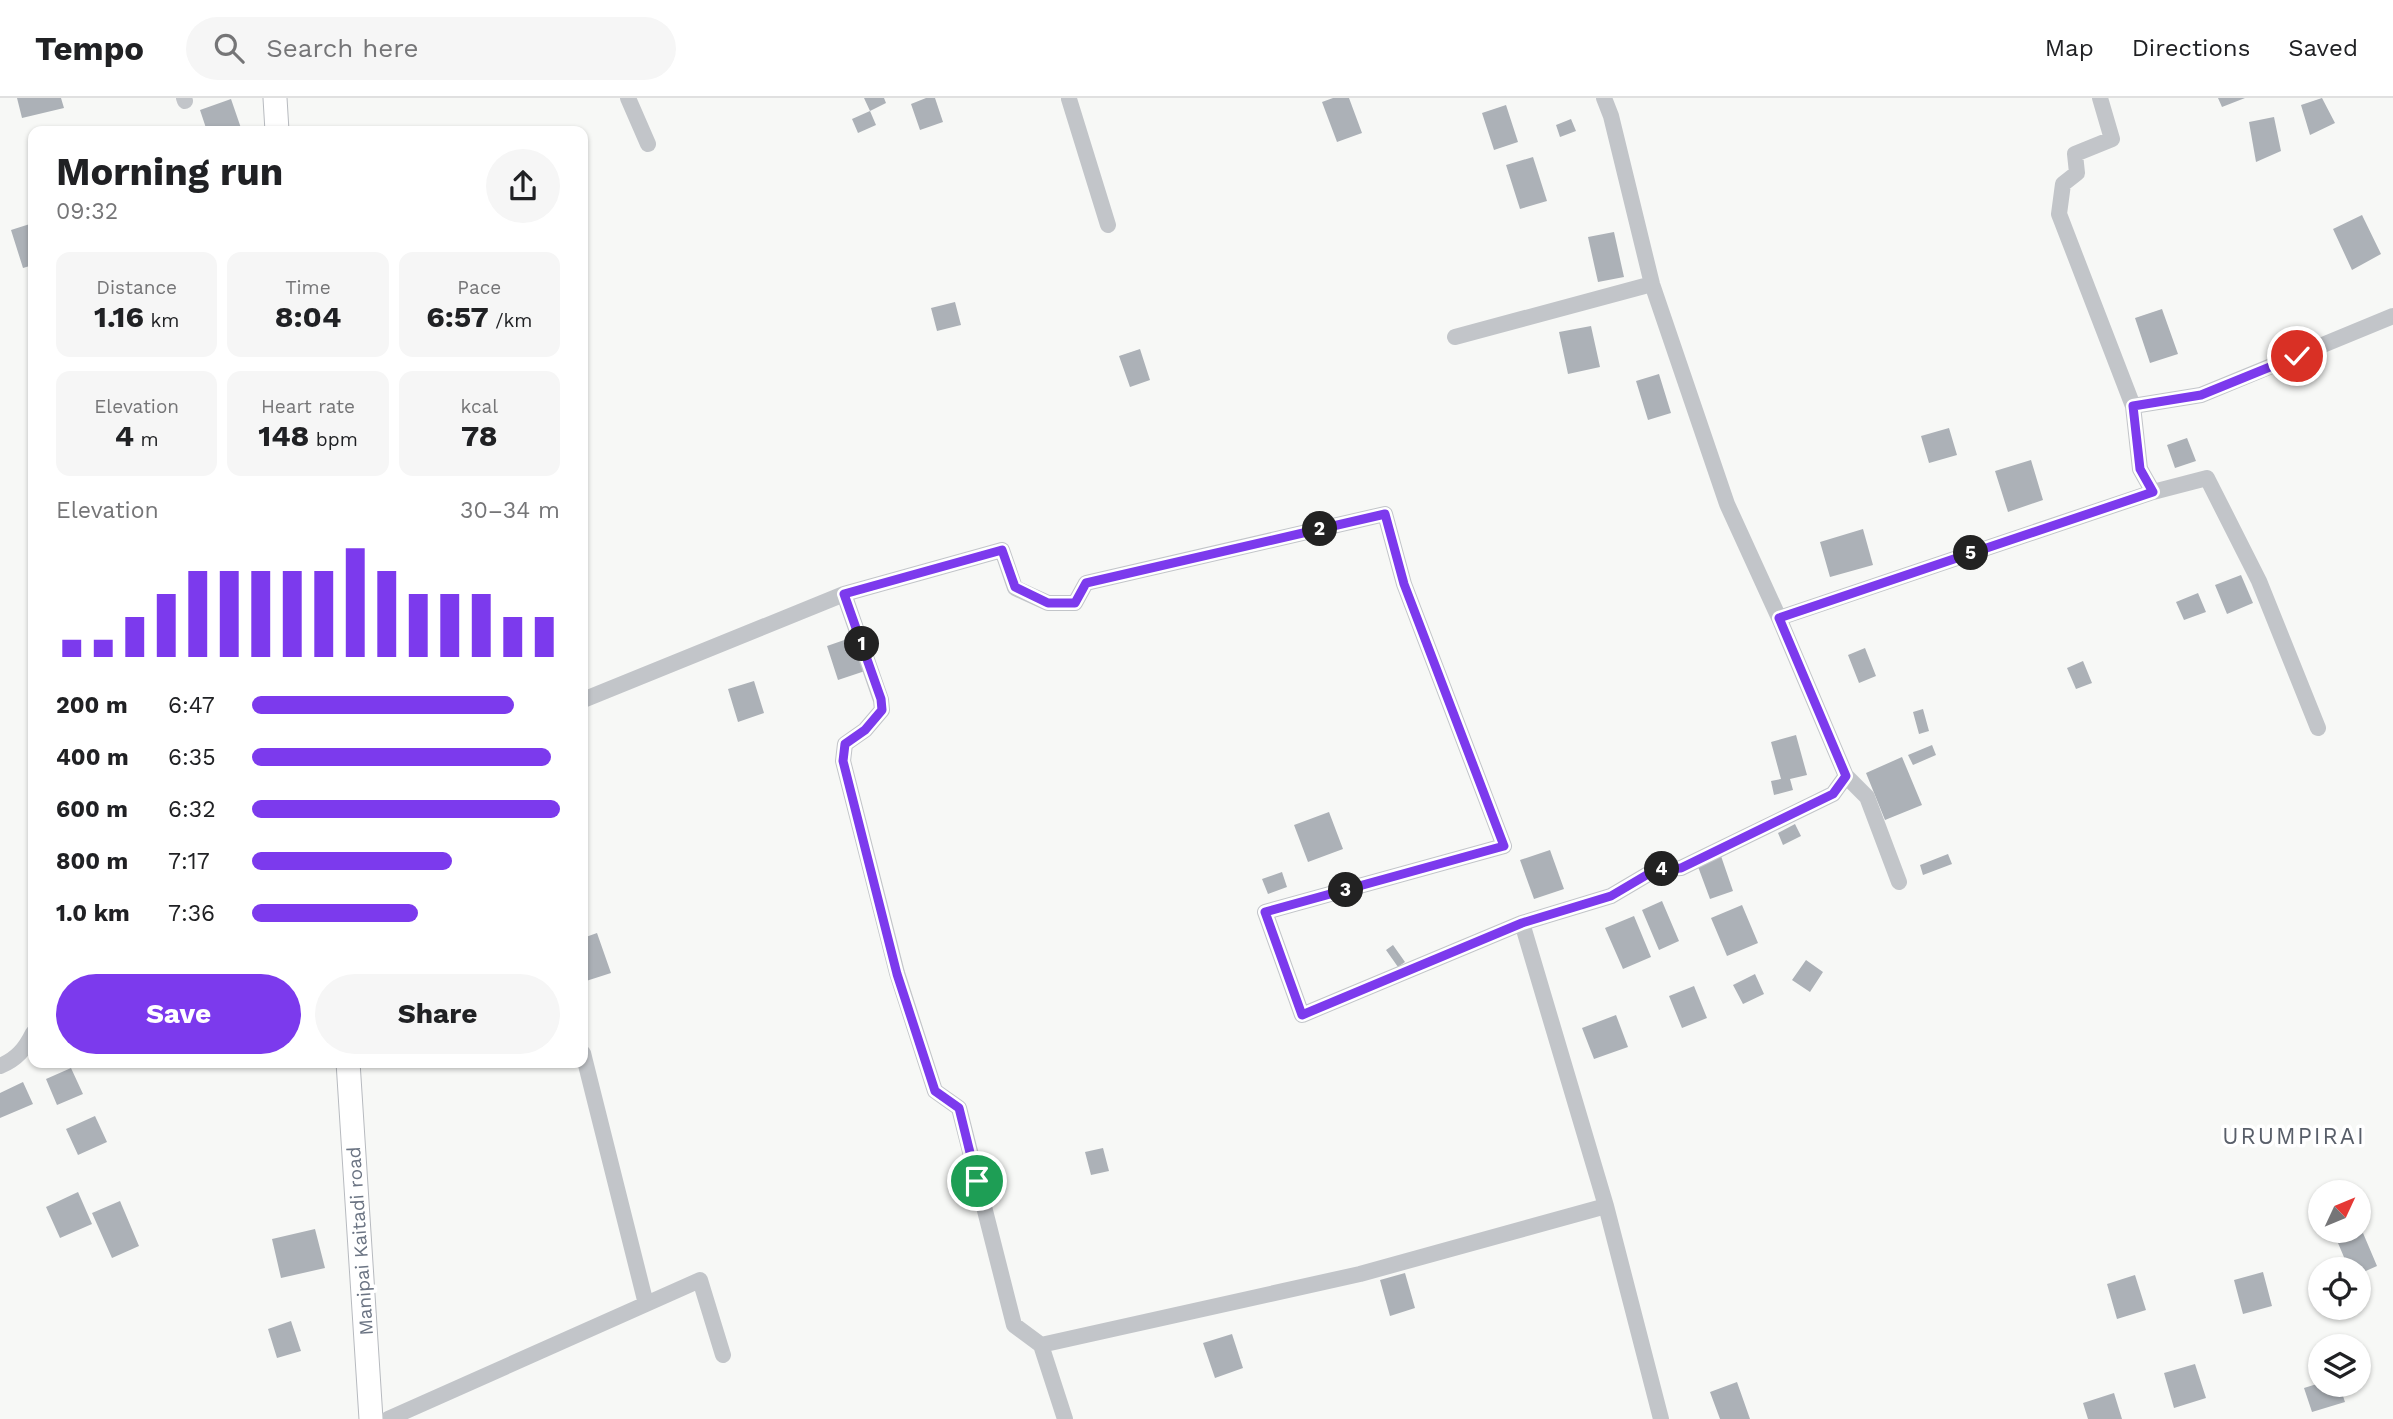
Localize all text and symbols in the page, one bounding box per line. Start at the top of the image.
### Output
search box [186,17,676,80]
text: Tempo [35,29,144,68]
icon: search [210,29,248,67]
text: Search here [266,33,419,63]
text: Map [2045,34,2094,62]
text: Directions [2132,34,2250,62]
text: Saved [2288,34,2358,62]
button: share [486,149,560,223]
text: Morning run [56,150,283,194]
text: 09:32 [56,198,118,225]
text: Distance [96,276,177,299]
text: Time [285,276,331,299]
text: Pace [457,276,501,299]
text: 1.16 [94,299,144,334]
text: 8:04 [275,299,341,334]
text: 6:57 [426,299,489,334]
text: km [144,309,179,332]
text: /km [489,309,532,332]
pin [2267,326,2327,386]
icon: check [2278,337,2316,375]
text: Elevation [94,395,179,418]
text: Heart rate [261,395,355,418]
text: kcal [461,395,498,418]
text: 4 [115,418,134,453]
text: 148 [258,418,309,453]
text: 78 [461,418,498,453]
text: m [134,428,159,451]
text: bpm [309,428,358,451]
text: Elevation [56,497,159,524]
text: 30–34 m [460,497,560,524]
pin: 2 [1302,512,1338,546]
text: 2 [1314,517,1325,540]
pin: 5 [1954,536,1988,570]
text: 5 [1965,541,1976,564]
pin: 1 [844,626,880,662]
text: 1 [857,632,866,655]
text: 200 m [56,692,128,719]
text: 6:47 [168,692,215,719]
text: 400 m [56,744,129,771]
text: 6:35 [168,744,216,771]
text: 600 m [56,796,128,823]
text: 6:32 [168,796,216,823]
text: 800 m [56,848,128,875]
text: 7:17 [168,848,210,875]
pin: 4 [1644,852,1680,886]
text: 4 [1655,857,1668,880]
pin: 3 [1328,872,1364,908]
text: 3 [1340,878,1351,901]
text: 1.0 km [56,900,130,927]
text: 7:36 [168,900,215,927]
button: Save [56,974,301,1054]
button: Share [315,974,560,1054]
district label: URUMPIRAI [2222,1123,2366,1150]
street label: Manipai Kaitadi road [342,1146,378,1336]
pin [947,1151,1007,1211]
icon: arrive [958,1162,996,1200]
north arrow [2308,1180,2371,1242]
map controls [2308,1180,2371,1397]
button: locate [2308,1257,2371,1320]
button: layers [2308,1334,2371,1397]

